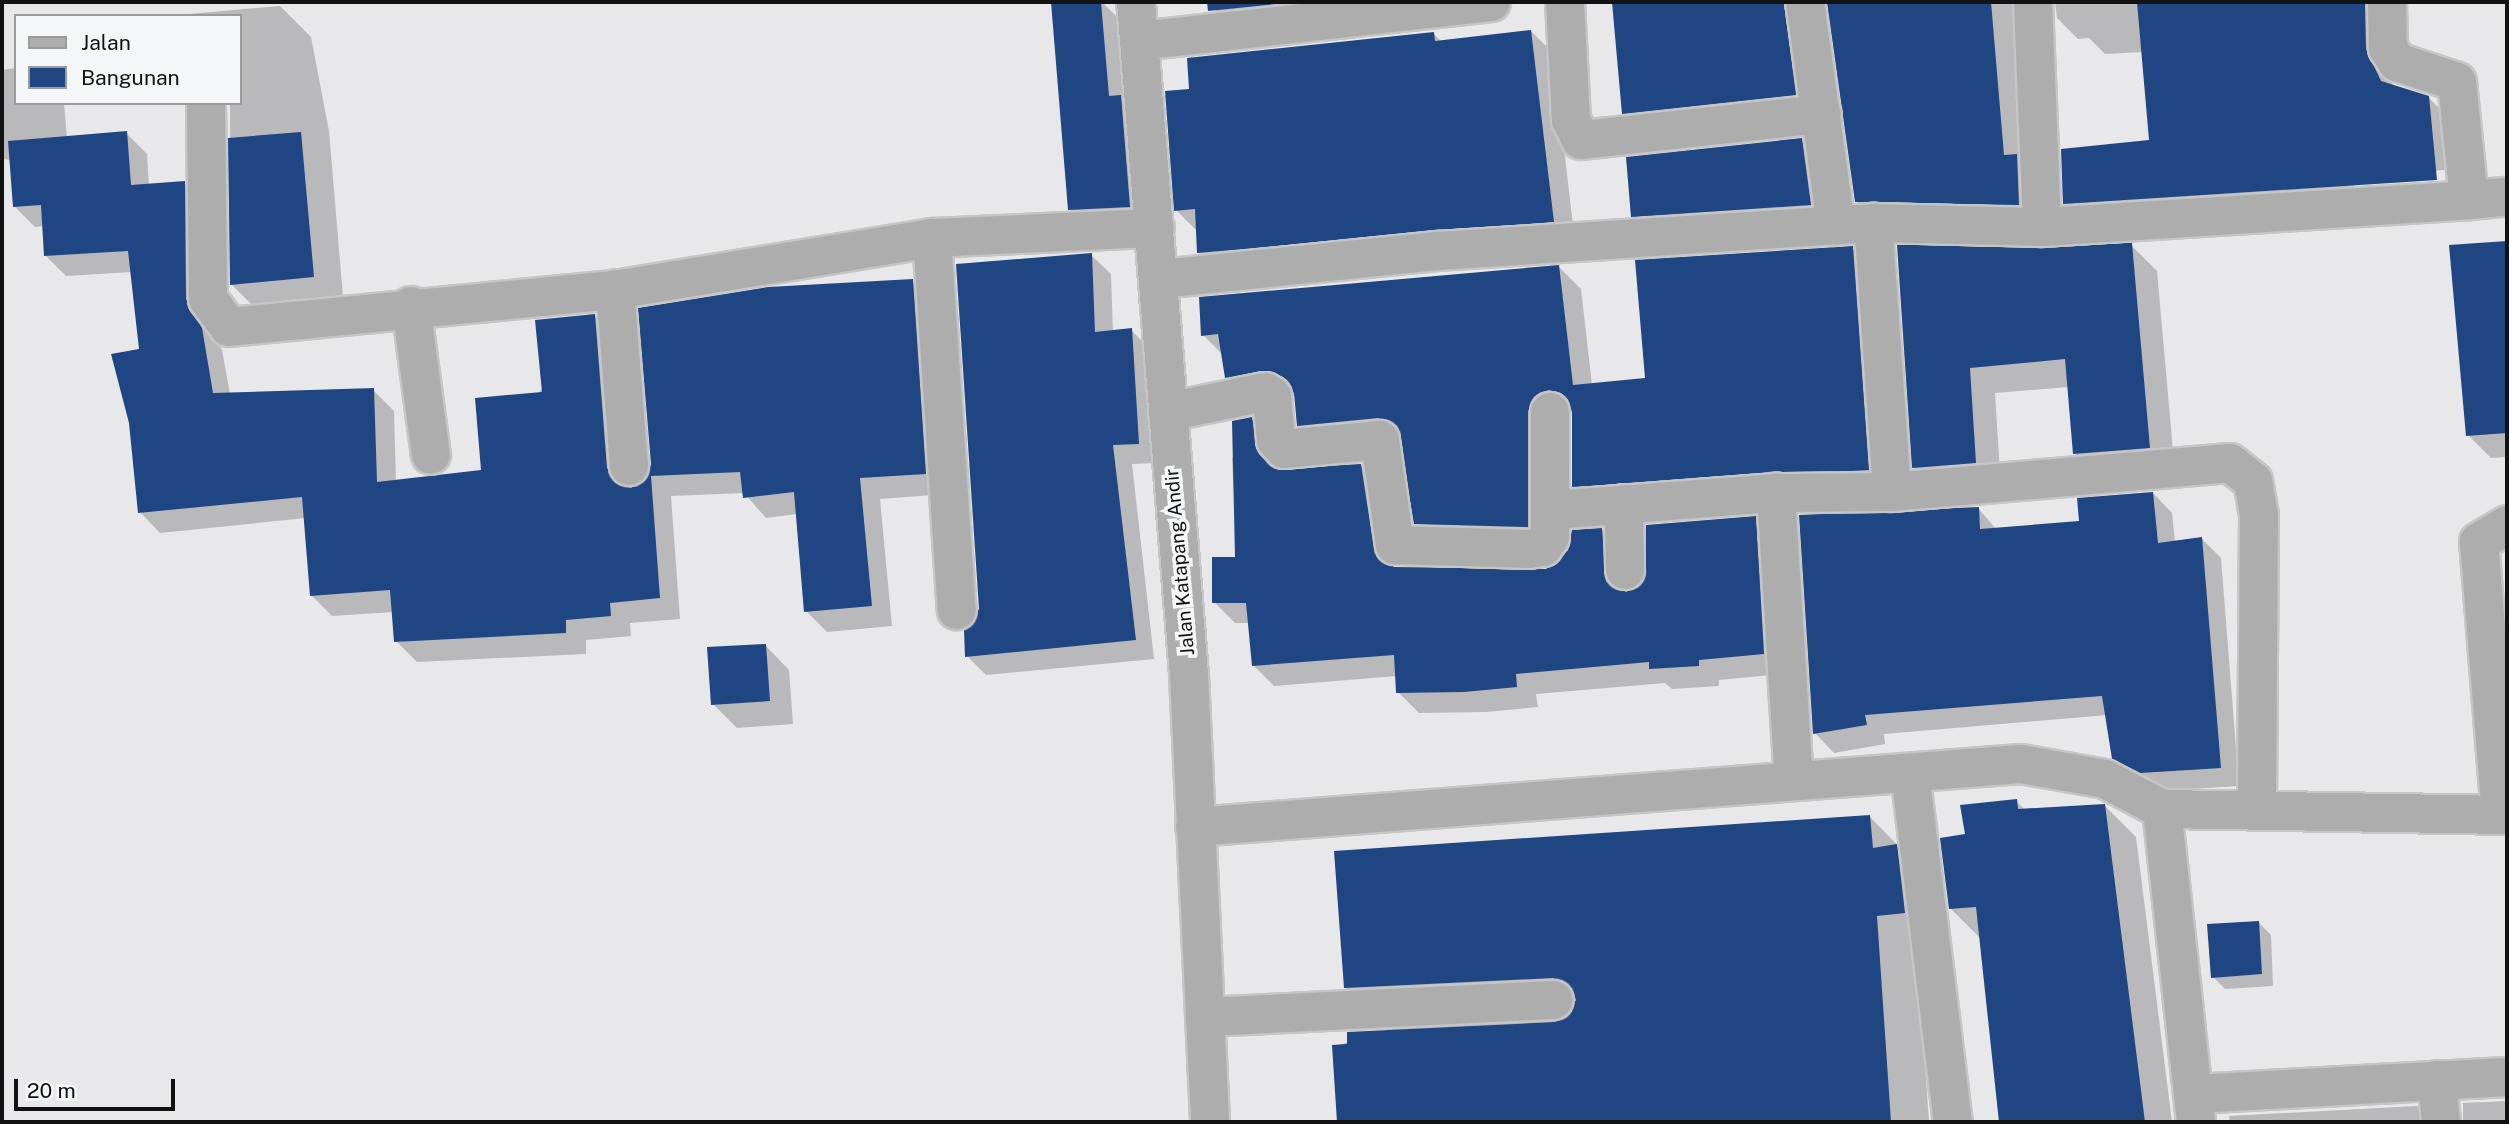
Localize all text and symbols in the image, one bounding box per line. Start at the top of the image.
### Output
legend [14,14,242,105]
text: Jalan [81,30,131,55]
text: Bangunan [81,65,180,90]
street label: Jalan Katapang Andir [1160,468,1200,656]
scale bar [18,1064,178,1108]
text: 20 m [27,1078,76,1103]

